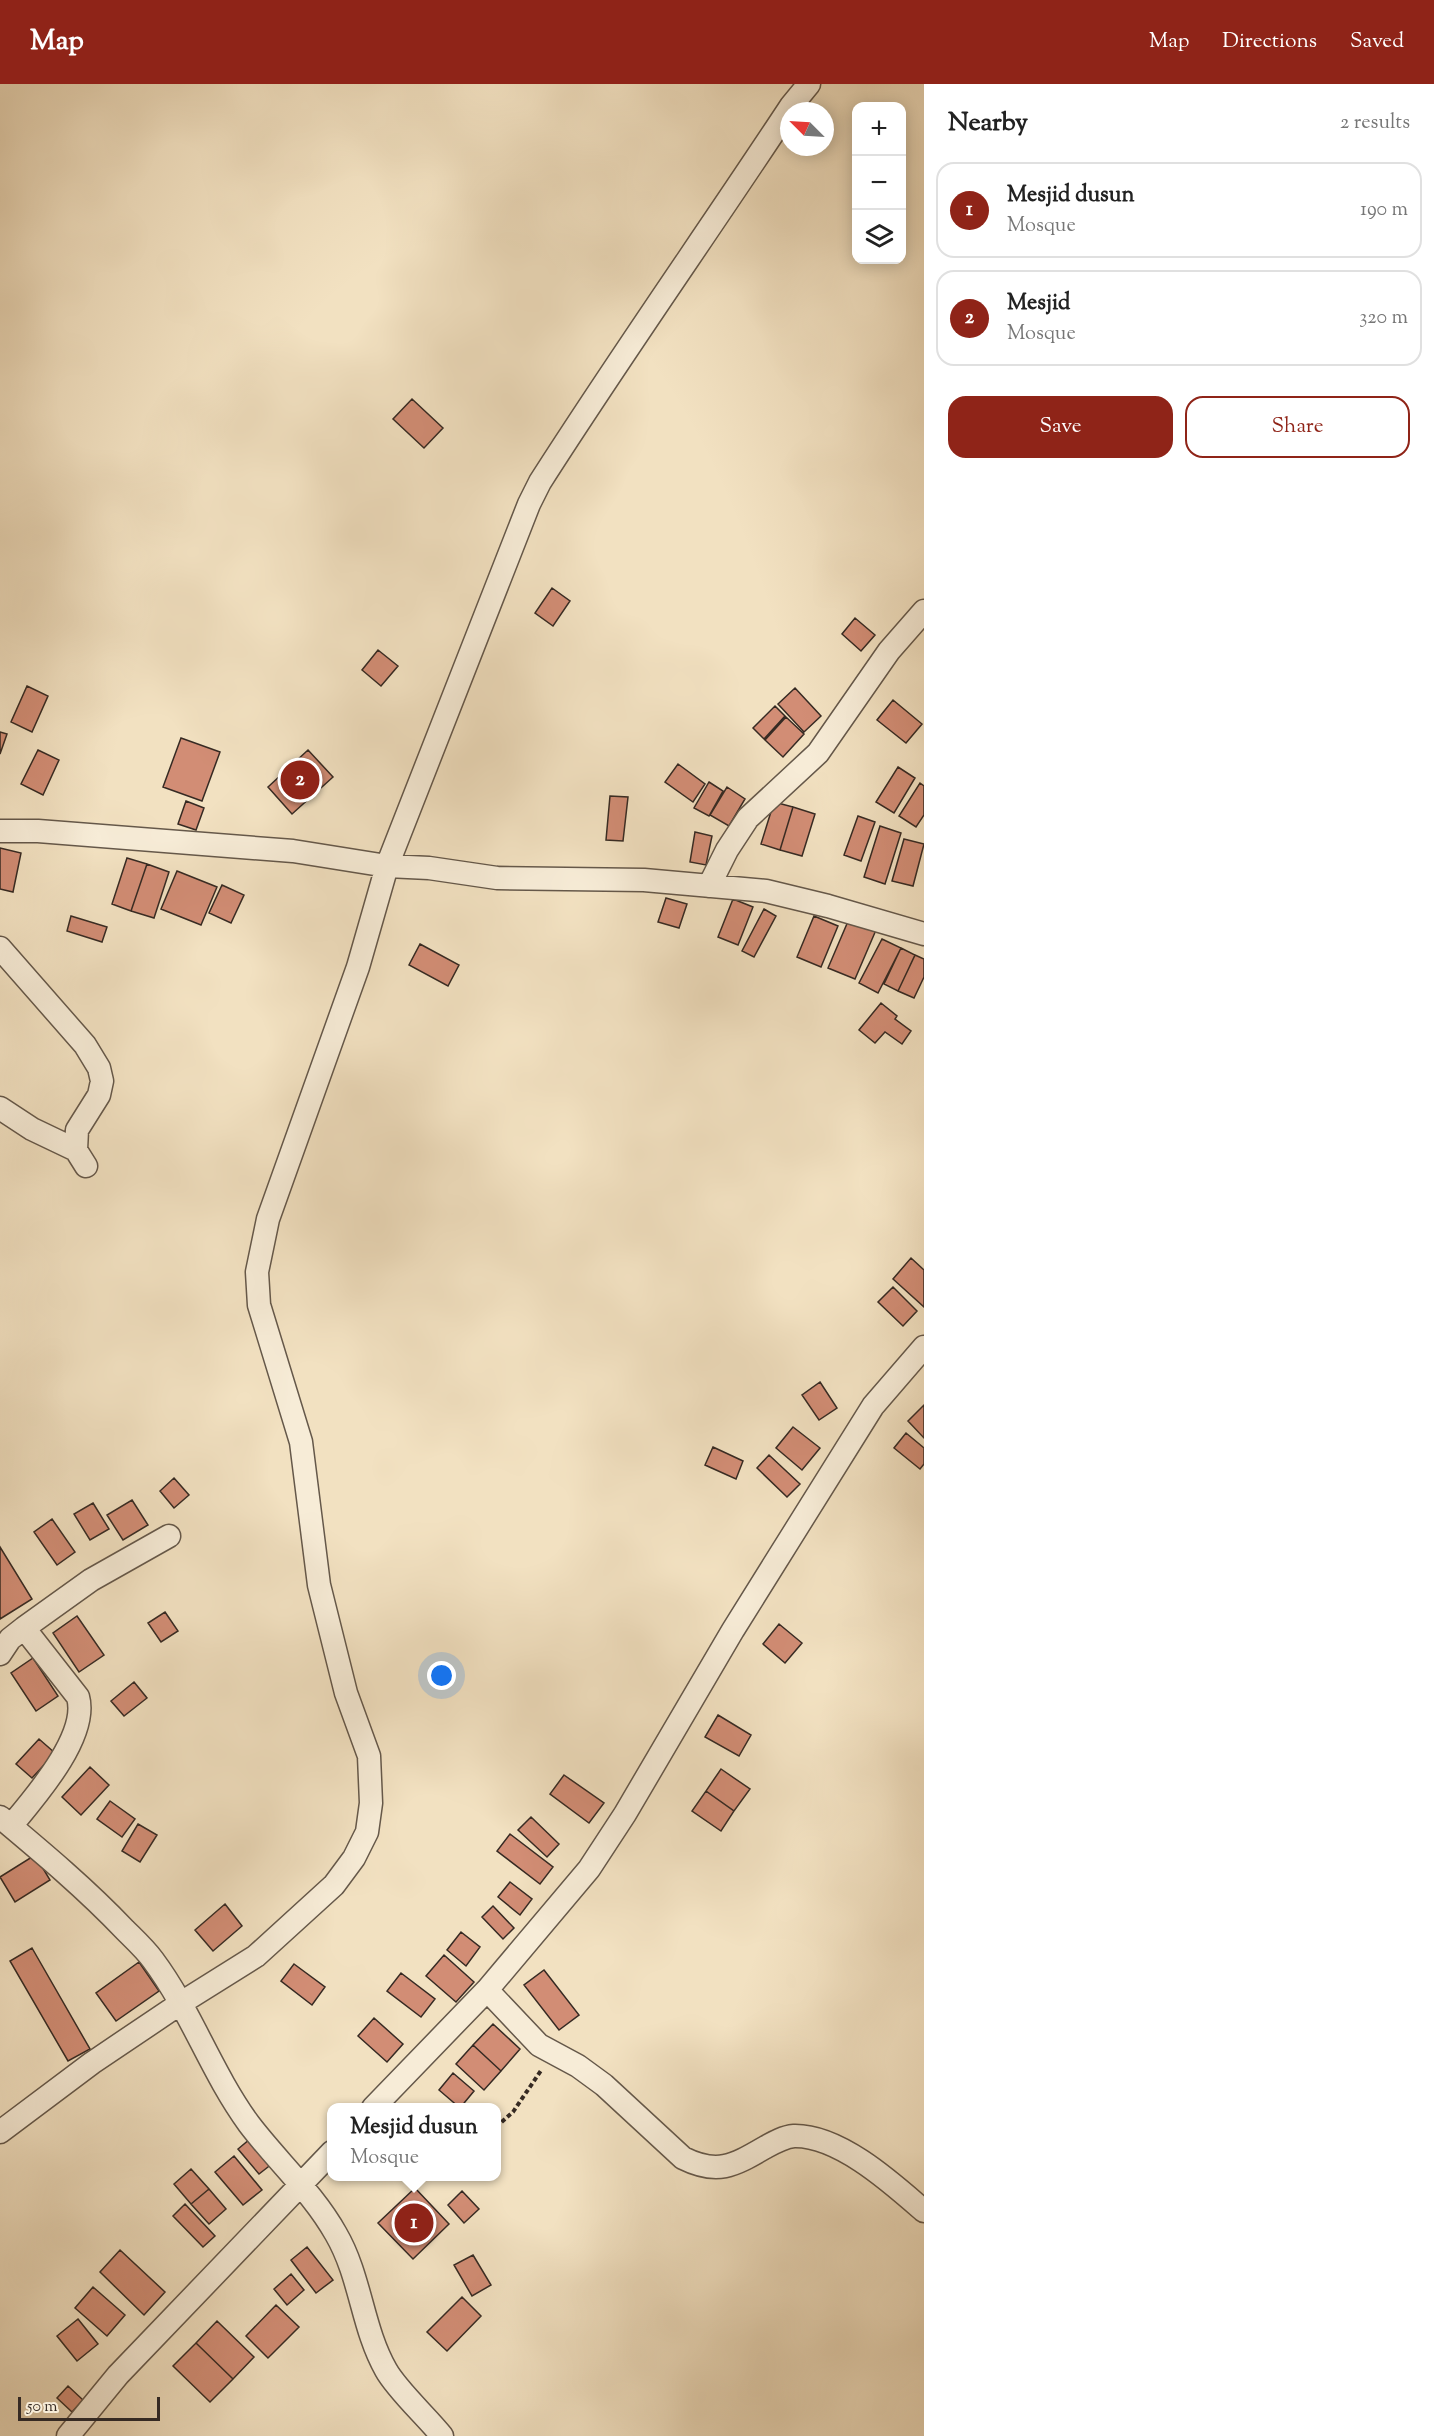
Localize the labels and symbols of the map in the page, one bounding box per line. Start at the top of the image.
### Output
north arrow [780,102,834,156]
pin: 2 [280,758,320,802]
your location [427,1661,456,1690]
pin: 1 [394,2200,434,2246]
scale bar [18,2394,160,2422]

